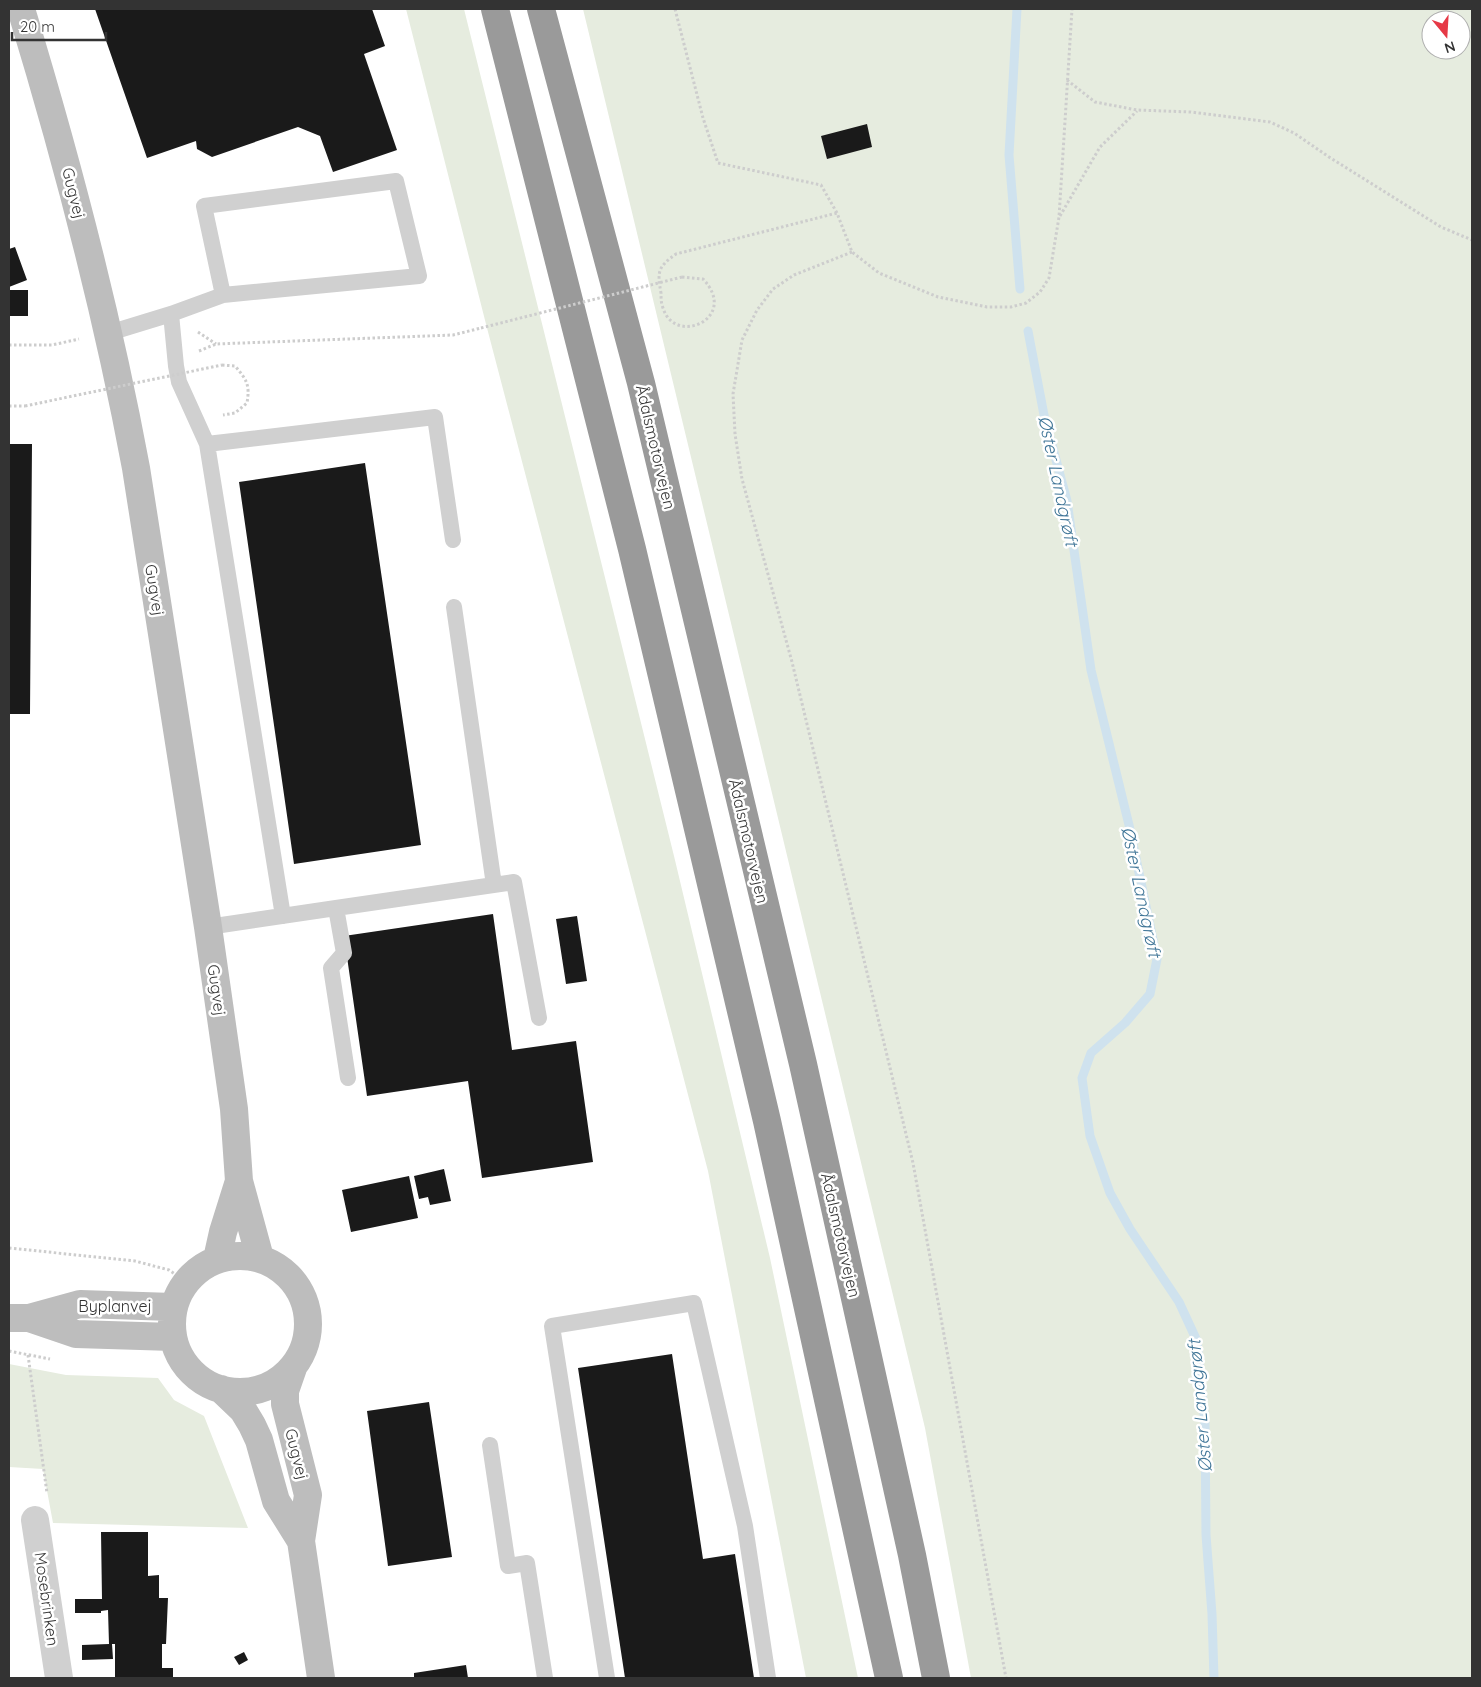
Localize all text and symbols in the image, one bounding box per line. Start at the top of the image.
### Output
scale bar [12,10,106,42]
north arrow [1421,10,1471,60]
text: 20 m [20,17,55,36]
text: N [1442,37,1458,58]
street label: Gugvej [58,165,90,221]
street label: Ådalsmotorvejen [632,383,680,511]
water label: Øster Landgrøft [1033,413,1084,550]
street label: Gugvej [141,563,169,617]
street label: Ådalsmotorvejen [725,777,773,905]
water label: Øster Landgrøft [1116,824,1167,961]
street label: Gugvej [203,963,231,1017]
street label: Ådalsmotorvejen [817,1171,865,1299]
street label: Byplanvej [78,1296,152,1316]
water label: Øster Landgrøft [1182,1337,1217,1473]
street label: Gugvej [281,1426,313,1482]
street label: Mosebrinken [31,1551,63,1647]

